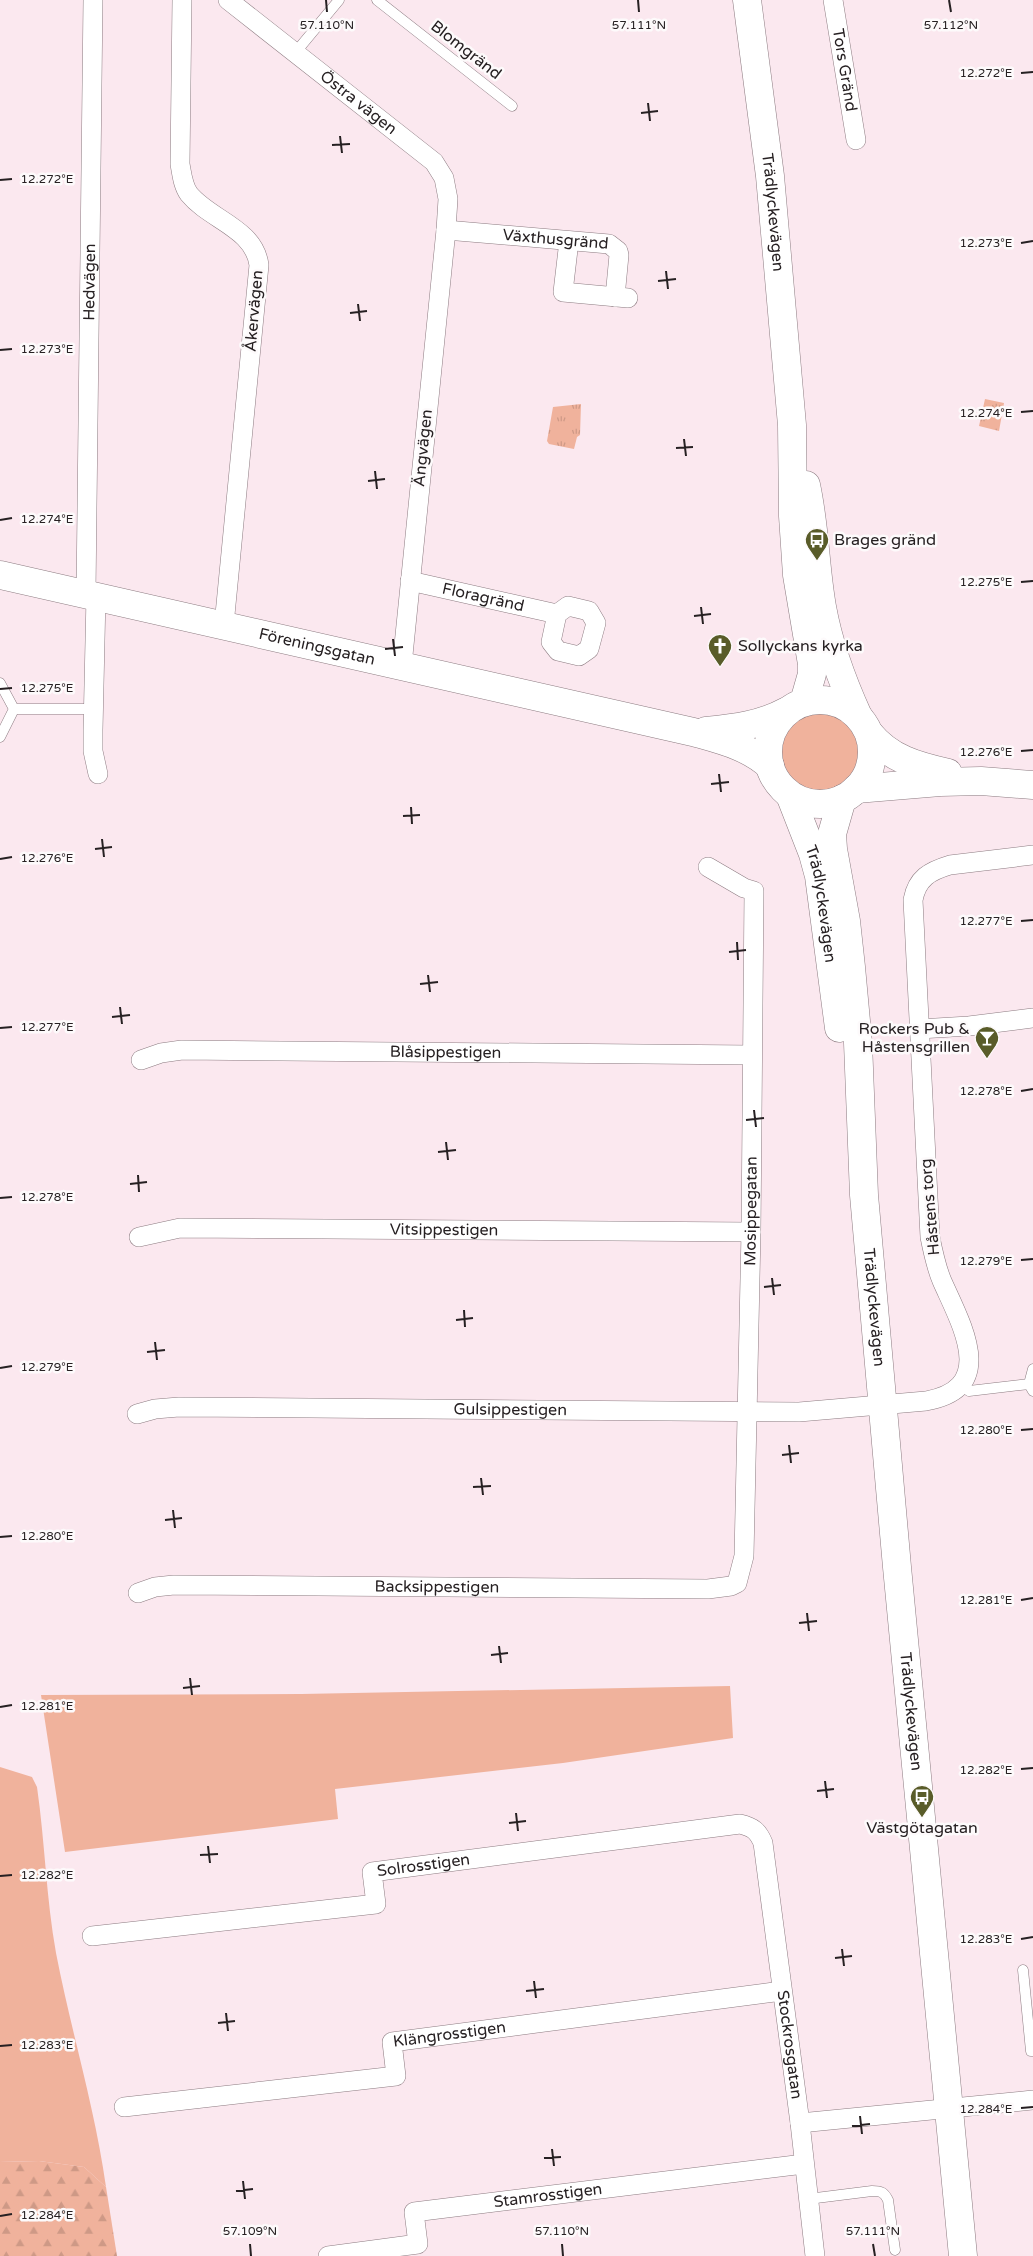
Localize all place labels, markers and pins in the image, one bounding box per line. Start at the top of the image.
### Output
bus stop icon: Brages gränd [804,527,830,561]
place label: Brages gränd [834,530,936,550]
church icon: Sollyckans kyrka [707,633,733,667]
place label: Sollyckans kyrka [738,636,863,656]
place label: Rockers Pub & Håstensgrillen [858,1019,970,1057]
bar icon: Rockers Pub & Håstensgrillen [974,1025,1000,1059]
bus stop icon: Västgötagatan [909,1784,935,1818]
place label: Västgötagatan [866,1818,978,1838]

